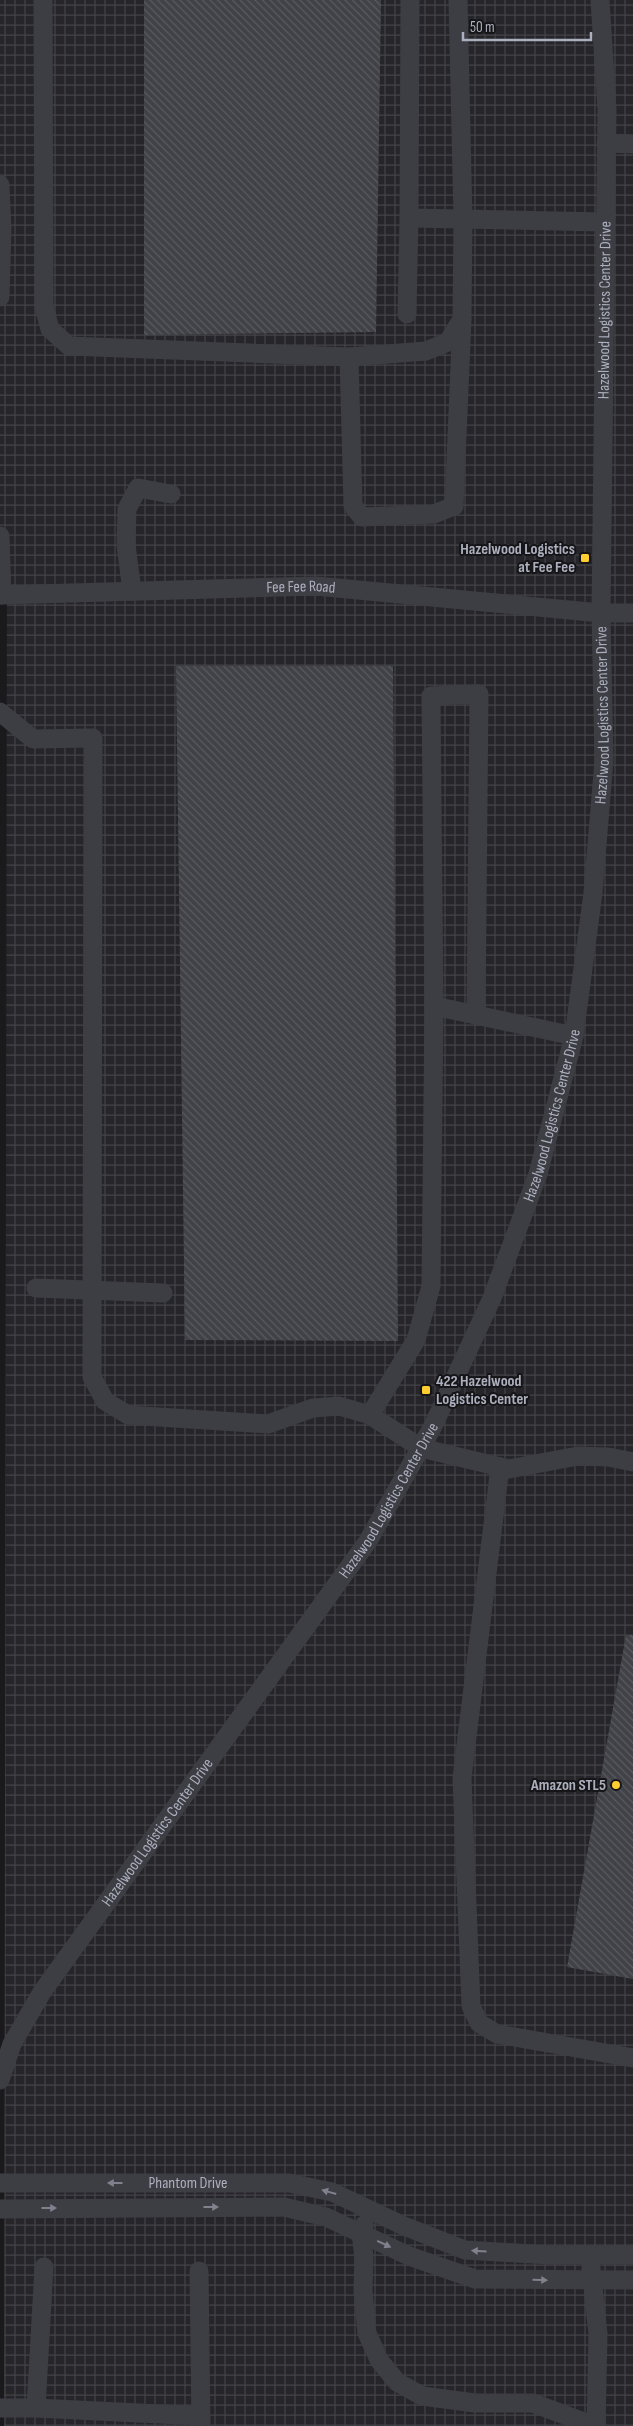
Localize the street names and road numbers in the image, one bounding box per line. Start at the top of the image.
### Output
street label: Hazelwood Logistics Center Drive [594,221,615,399]
street label: Fee Fee Road [266,577,336,597]
street label: Hazelwood Logistics Center Drive [591,626,614,805]
street label: Hazelwood Logistics Center Drive [519,1028,584,1204]
street label: Hazelwood Logistics Center Drive [335,1419,442,1582]
street label: Hazelwood Logistics Center Drive [98,1755,217,1910]
street label: Phantom Drive [149,2174,227,2193]

